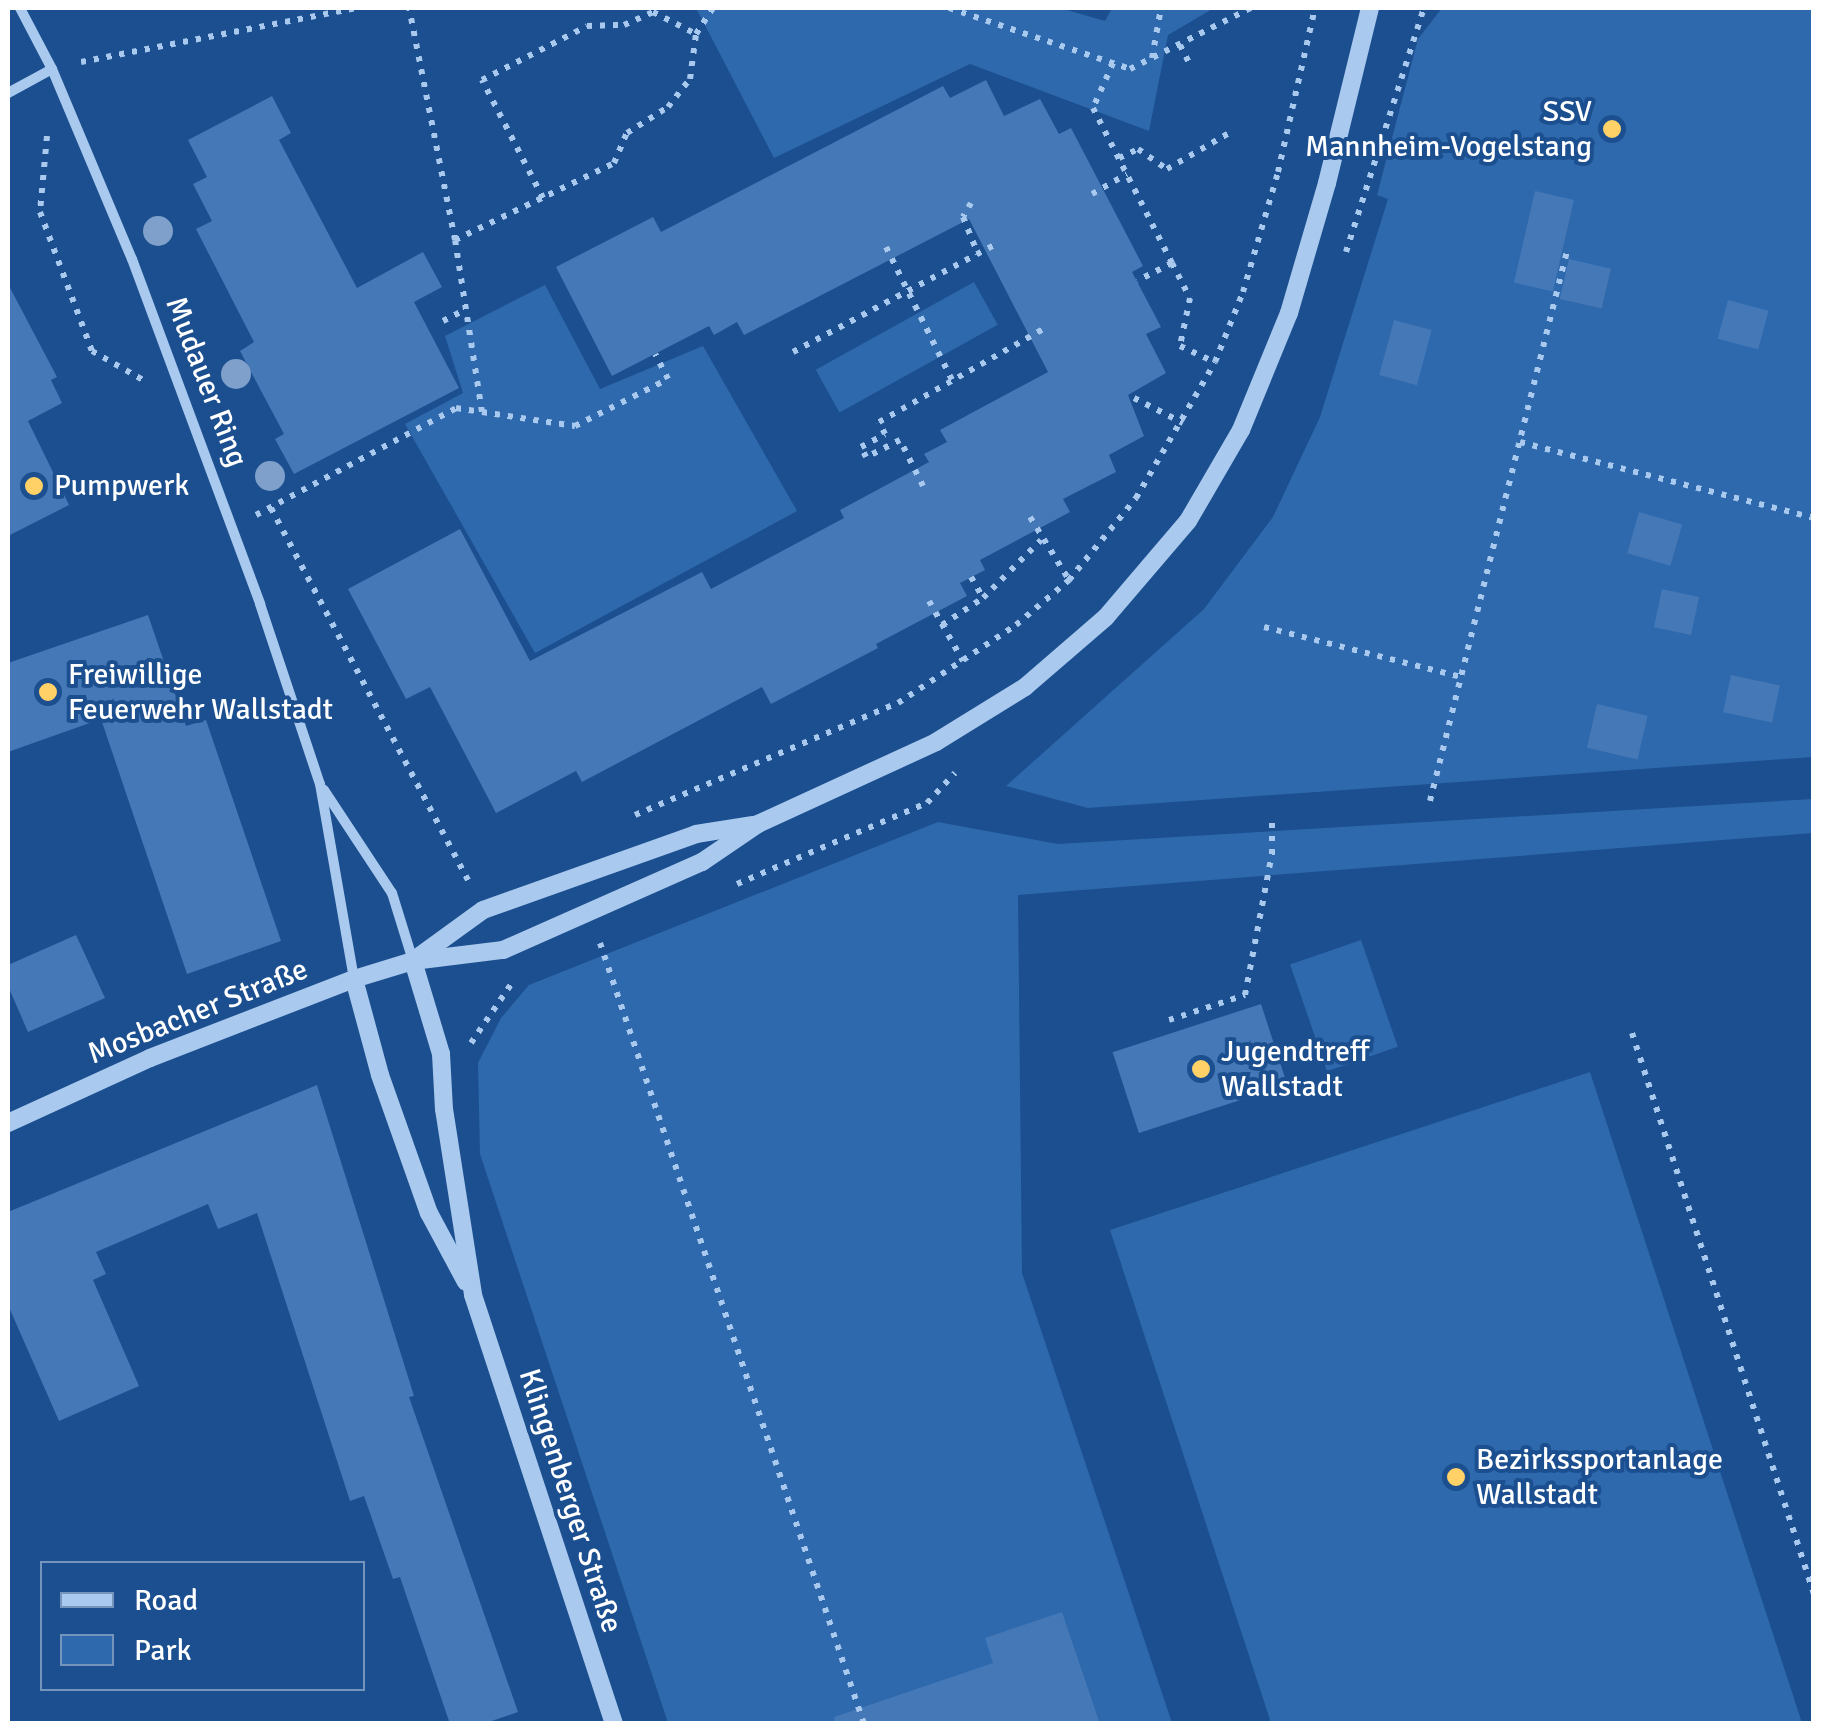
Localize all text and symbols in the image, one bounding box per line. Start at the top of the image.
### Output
place label: SSV Mannheim-Vogelstang [1305,94,1592,164]
marker: SSV Mannheim-Vogelstang [1601,118,1623,140]
street label: Mudauer Ring [157,292,255,472]
place label: Pumpwerk [54,468,189,504]
marker: Pumpwerk [23,475,45,497]
place label: Freiwillige Feuerwehr Wallstadt [68,657,333,728]
marker: Freiwillige Feuerwehr Wallstadt [37,681,59,703]
street label: Mosbacher Straße [83,951,313,1073]
place label: Jugendtreff Wallstadt [1221,1034,1369,1104]
marker: Jugendtreff Wallstadt [1190,1058,1212,1080]
street label: Klingenberger Straße [510,1364,630,1638]
place label: Bezirkssportanlage Wallstadt [1476,1442,1723,1512]
marker: Bezirkssportanlage Wallstadt [1445,1466,1467,1488]
legend [40,1561,365,1691]
text: Road [134,1582,198,1619]
text: Park [134,1632,192,1669]

